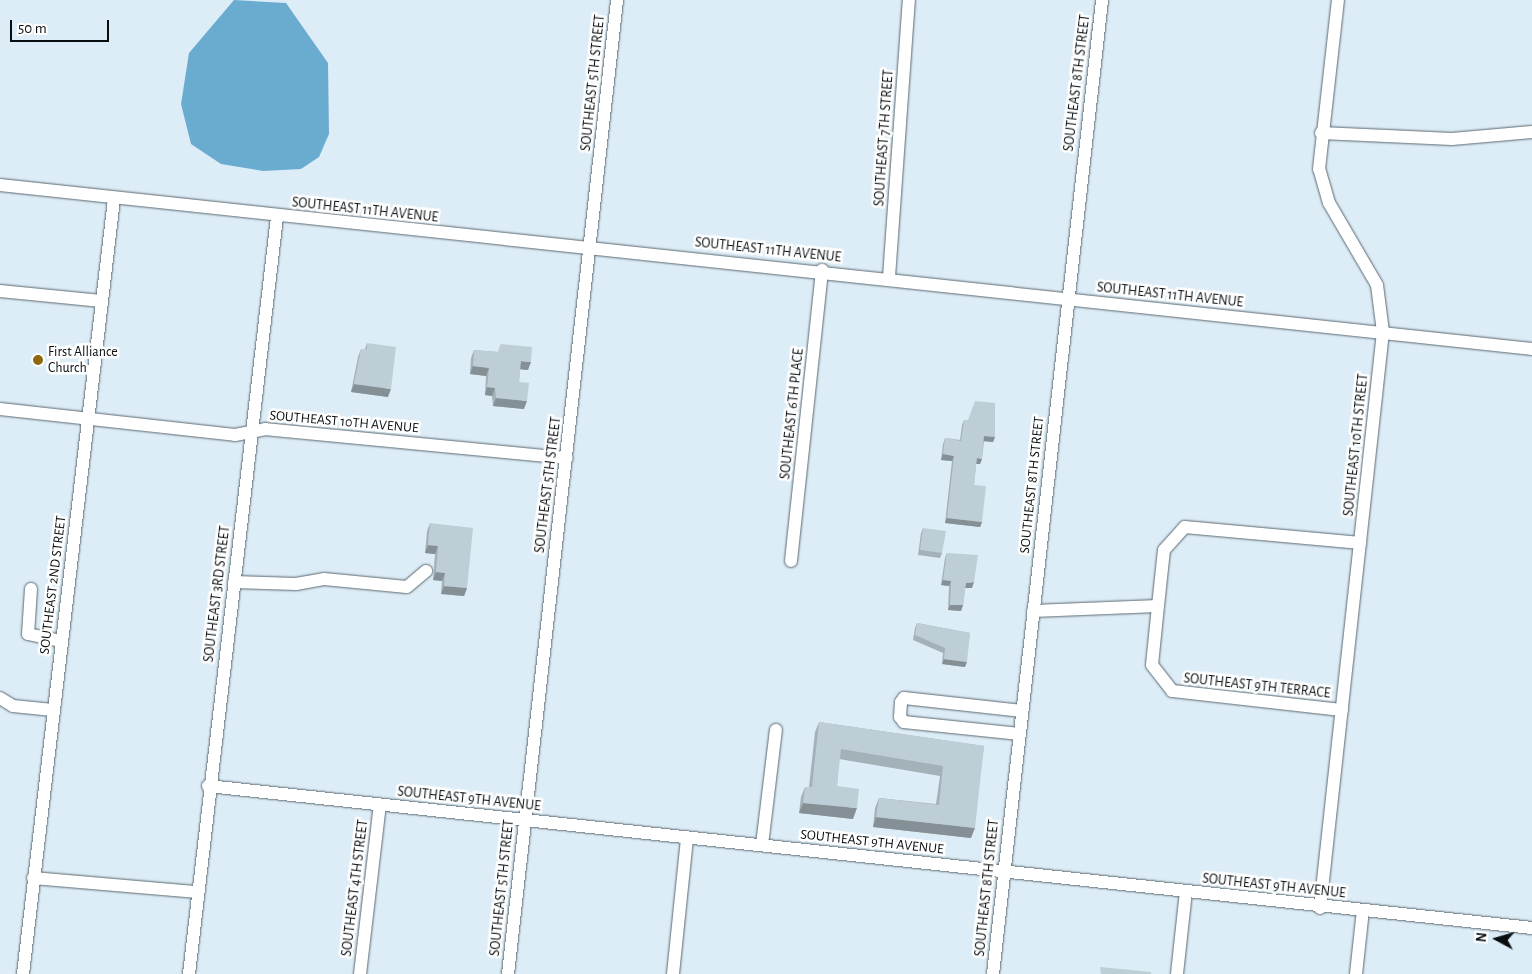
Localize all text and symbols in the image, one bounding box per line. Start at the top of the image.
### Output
scale bar [12,10,111,42]
street label: SOUTHEAST 5TH STREET [577,14,609,152]
street label: SOUTHEAST 8TH STREET [1060,14,1094,152]
text: 50 m [18,21,47,36]
street label: SOUTHEAST 7TH STREET [871,69,897,207]
street label: SOUTHEAST 11TH AVENUE [291,194,439,226]
street label: SOUTHEAST 11TH AVENUE [694,234,842,266]
street label: SOUTHEAST 11TH AVENUE [1096,279,1244,311]
place label: First Alliance Church [48,344,118,377]
street label: SOUTHEAST 6TH PLACE [777,348,807,480]
marker: First Alliance Church [32,354,44,366]
street label: SOUTHEAST 10TH STREET [1340,373,1372,517]
street label: SOUTHEAST 10TH AVENUE [269,407,419,437]
street label: SOUTHEAST 5TH STREET [531,416,565,554]
street label: SOUTHEAST 8TH STREET [1016,416,1048,554]
street label: SOUTHEAST 2ND STREET [36,515,70,655]
street label: SOUTHEAST 3RD STREET [200,525,234,663]
street label: SOUTHEAST 9TH TERRACE [1183,670,1331,702]
street label: SOUTHEAST 9TH AVENUE [397,783,541,815]
street label: SOUTHEAST 4TH STREET [338,819,372,957]
street label: SOUTHEAST 5TH STREET [486,819,518,957]
street label: SOUTHEAST 8TH STREET [971,819,1003,957]
street label: SOUTHEAST 9TH AVENUE [800,826,944,858]
street label: SOUTHEAST 9TH AVENUE [1202,870,1346,902]
north arrow [1472,914,1522,964]
text: N [1475,932,1490,943]

